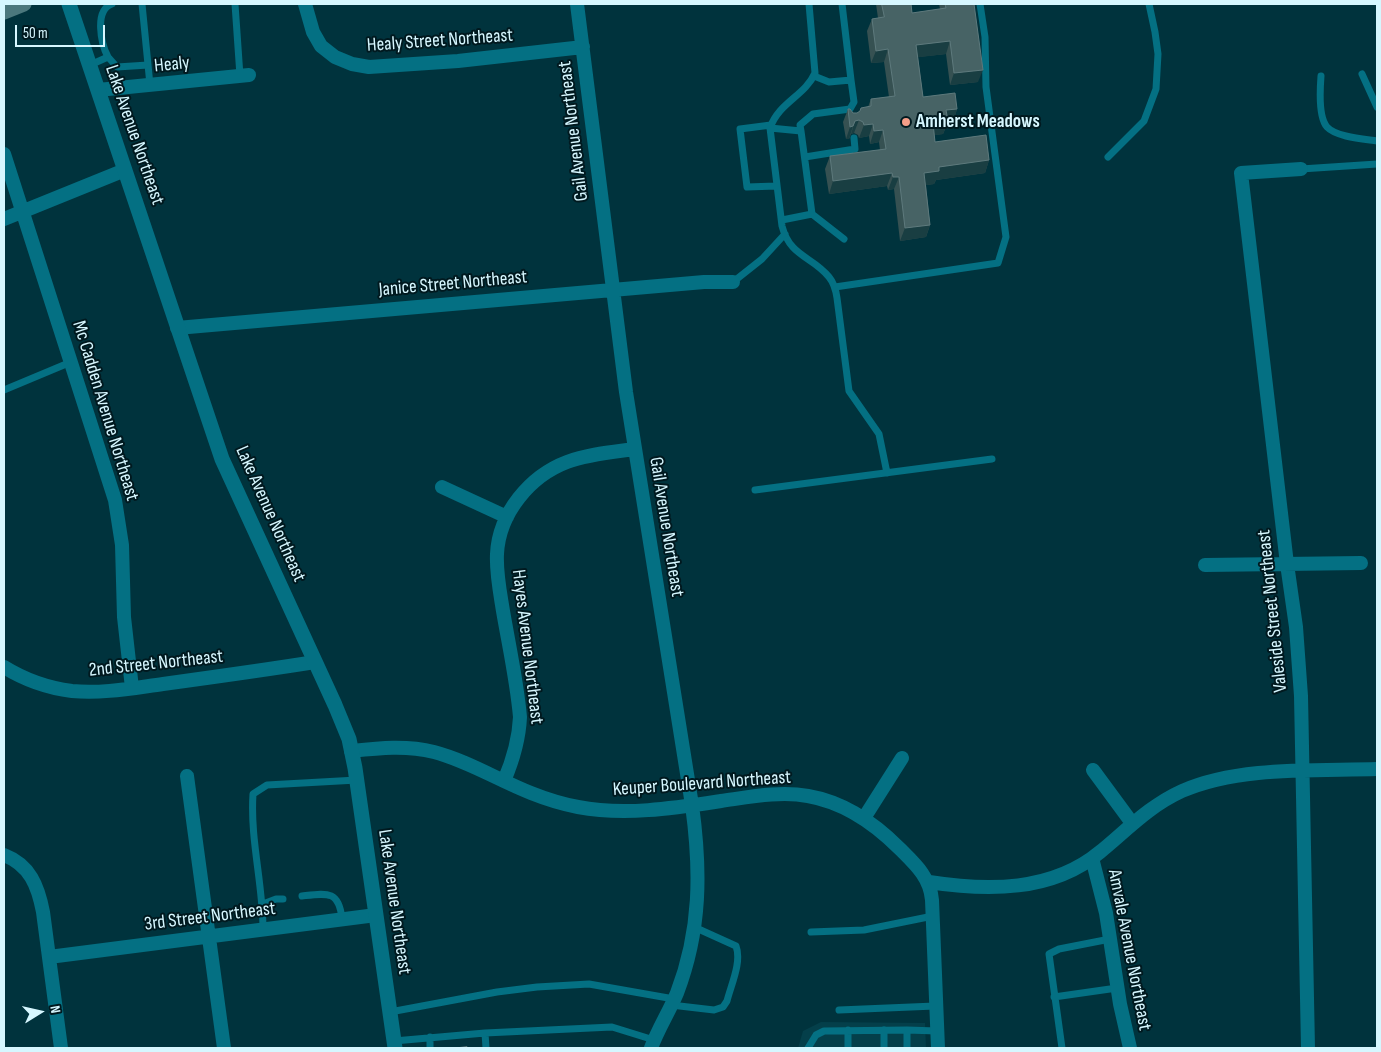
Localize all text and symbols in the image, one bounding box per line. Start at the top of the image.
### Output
scale bar [18,15,108,47]
text: 50 m [23,24,48,43]
street label: Healy Street Northeast [366,25,514,57]
street label: Healy [153,52,191,78]
street label: Gail Avenue Northeast [554,60,594,202]
street label: Lake Avenue Northeast [99,62,169,208]
place label: Amherst Meadows [916,111,1040,133]
marker: Amherst Meadows [900,116,912,128]
street label: Janice Street Northeast [378,266,528,302]
street label: Mc Cadden Avenue Northeast [67,318,143,504]
street label: Lake Avenue Northeast [230,443,310,585]
street label: Gail Avenue Northeast [644,456,688,598]
street label: Valeside Street Northeast [1253,529,1293,693]
street label: Hayes Avenue Northeast [506,568,548,726]
street label: 2nd Street Northeast [88,646,224,682]
street label: Keuper Boulevard Northeast [612,766,792,802]
street label: Lake Avenue Northeast [373,828,415,976]
street label: Amvale Avenue Northeast [1102,868,1156,1032]
street label: 3rd Street Northeast [143,898,277,936]
north arrow [15,987,65,1037]
text: N [46,1004,64,1014]

